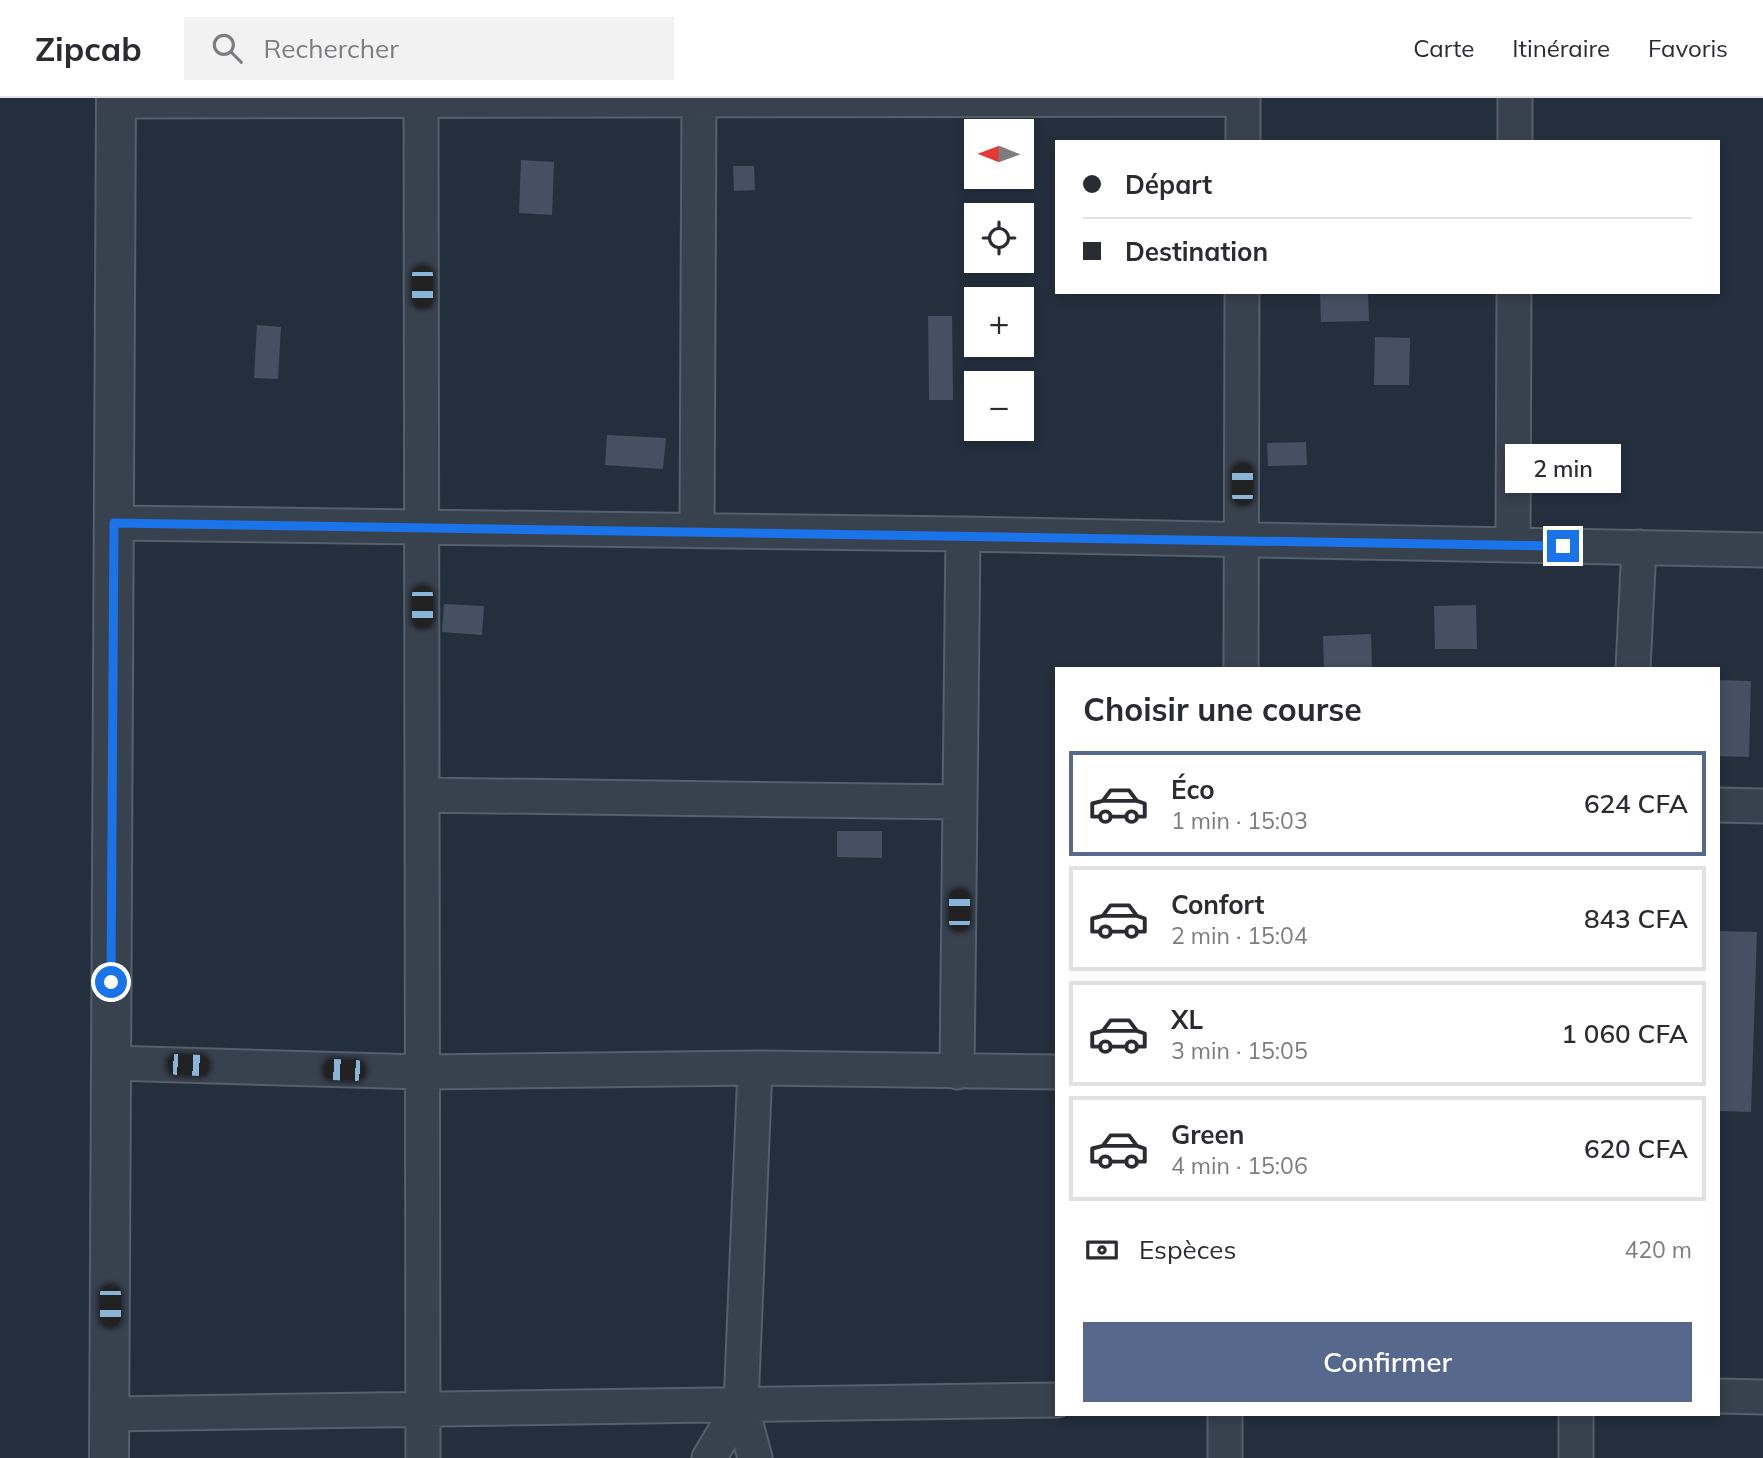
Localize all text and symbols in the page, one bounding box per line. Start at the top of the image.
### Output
search box [184,17,674,80]
text: Zipcab [35,28,142,69]
icon: search [208,29,246,67]
text: Rechercher [264,32,399,65]
text: Carte [1413,33,1474,63]
text: Itinéraire [1512,33,1610,63]
text: Favoris [1648,33,1728,63]
north arrow [964,119,1034,189]
map controls [964,119,1034,441]
text: Départ [1125,168,1212,201]
button: locate [964,203,1034,273]
text: Destination [1125,235,1268,268]
car [412,266,433,308]
button: + [964,287,1034,357]
button: − [964,371,1034,441]
callout: 2 min [1505,444,1621,494]
text: 2 min [1533,454,1593,483]
car [1232,463,1253,505]
route end [1547,530,1579,562]
car [412,586,433,628]
text: Choisir une course [1083,689,1362,729]
icon: car [1087,772,1150,835]
text: Éco [1171,773,1215,806]
text: 624 CFA [1584,787,1688,820]
text: 1 min · 15:03 [1171,806,1308,835]
icon: car [1087,887,1150,950]
text: Confort [1171,888,1264,921]
car [949,889,970,931]
text: 843 CFA [1584,902,1688,935]
text: 2 min · 15:04 [1171,921,1308,950]
route start [95,966,127,998]
icon: car [1087,1002,1150,1065]
text: XL [1171,1003,1203,1036]
text: 1 060 CFA [1561,1017,1688,1050]
text: 3 min · 15:05 [1171,1036,1308,1065]
car [167,1054,210,1076]
car [323,1059,366,1081]
icon: car [1087,1117,1150,1180]
text: Green [1171,1118,1244,1151]
text: 620 CFA [1584,1132,1688,1165]
text: 4 min · 15:06 [1171,1151,1308,1180]
icon: cash [1083,1231,1121,1269]
text: Espèces [1139,1233,1236,1266]
text: 420 m [1624,1235,1692,1264]
car [100,1285,121,1327]
button: Confirmer [1083,1322,1692,1402]

